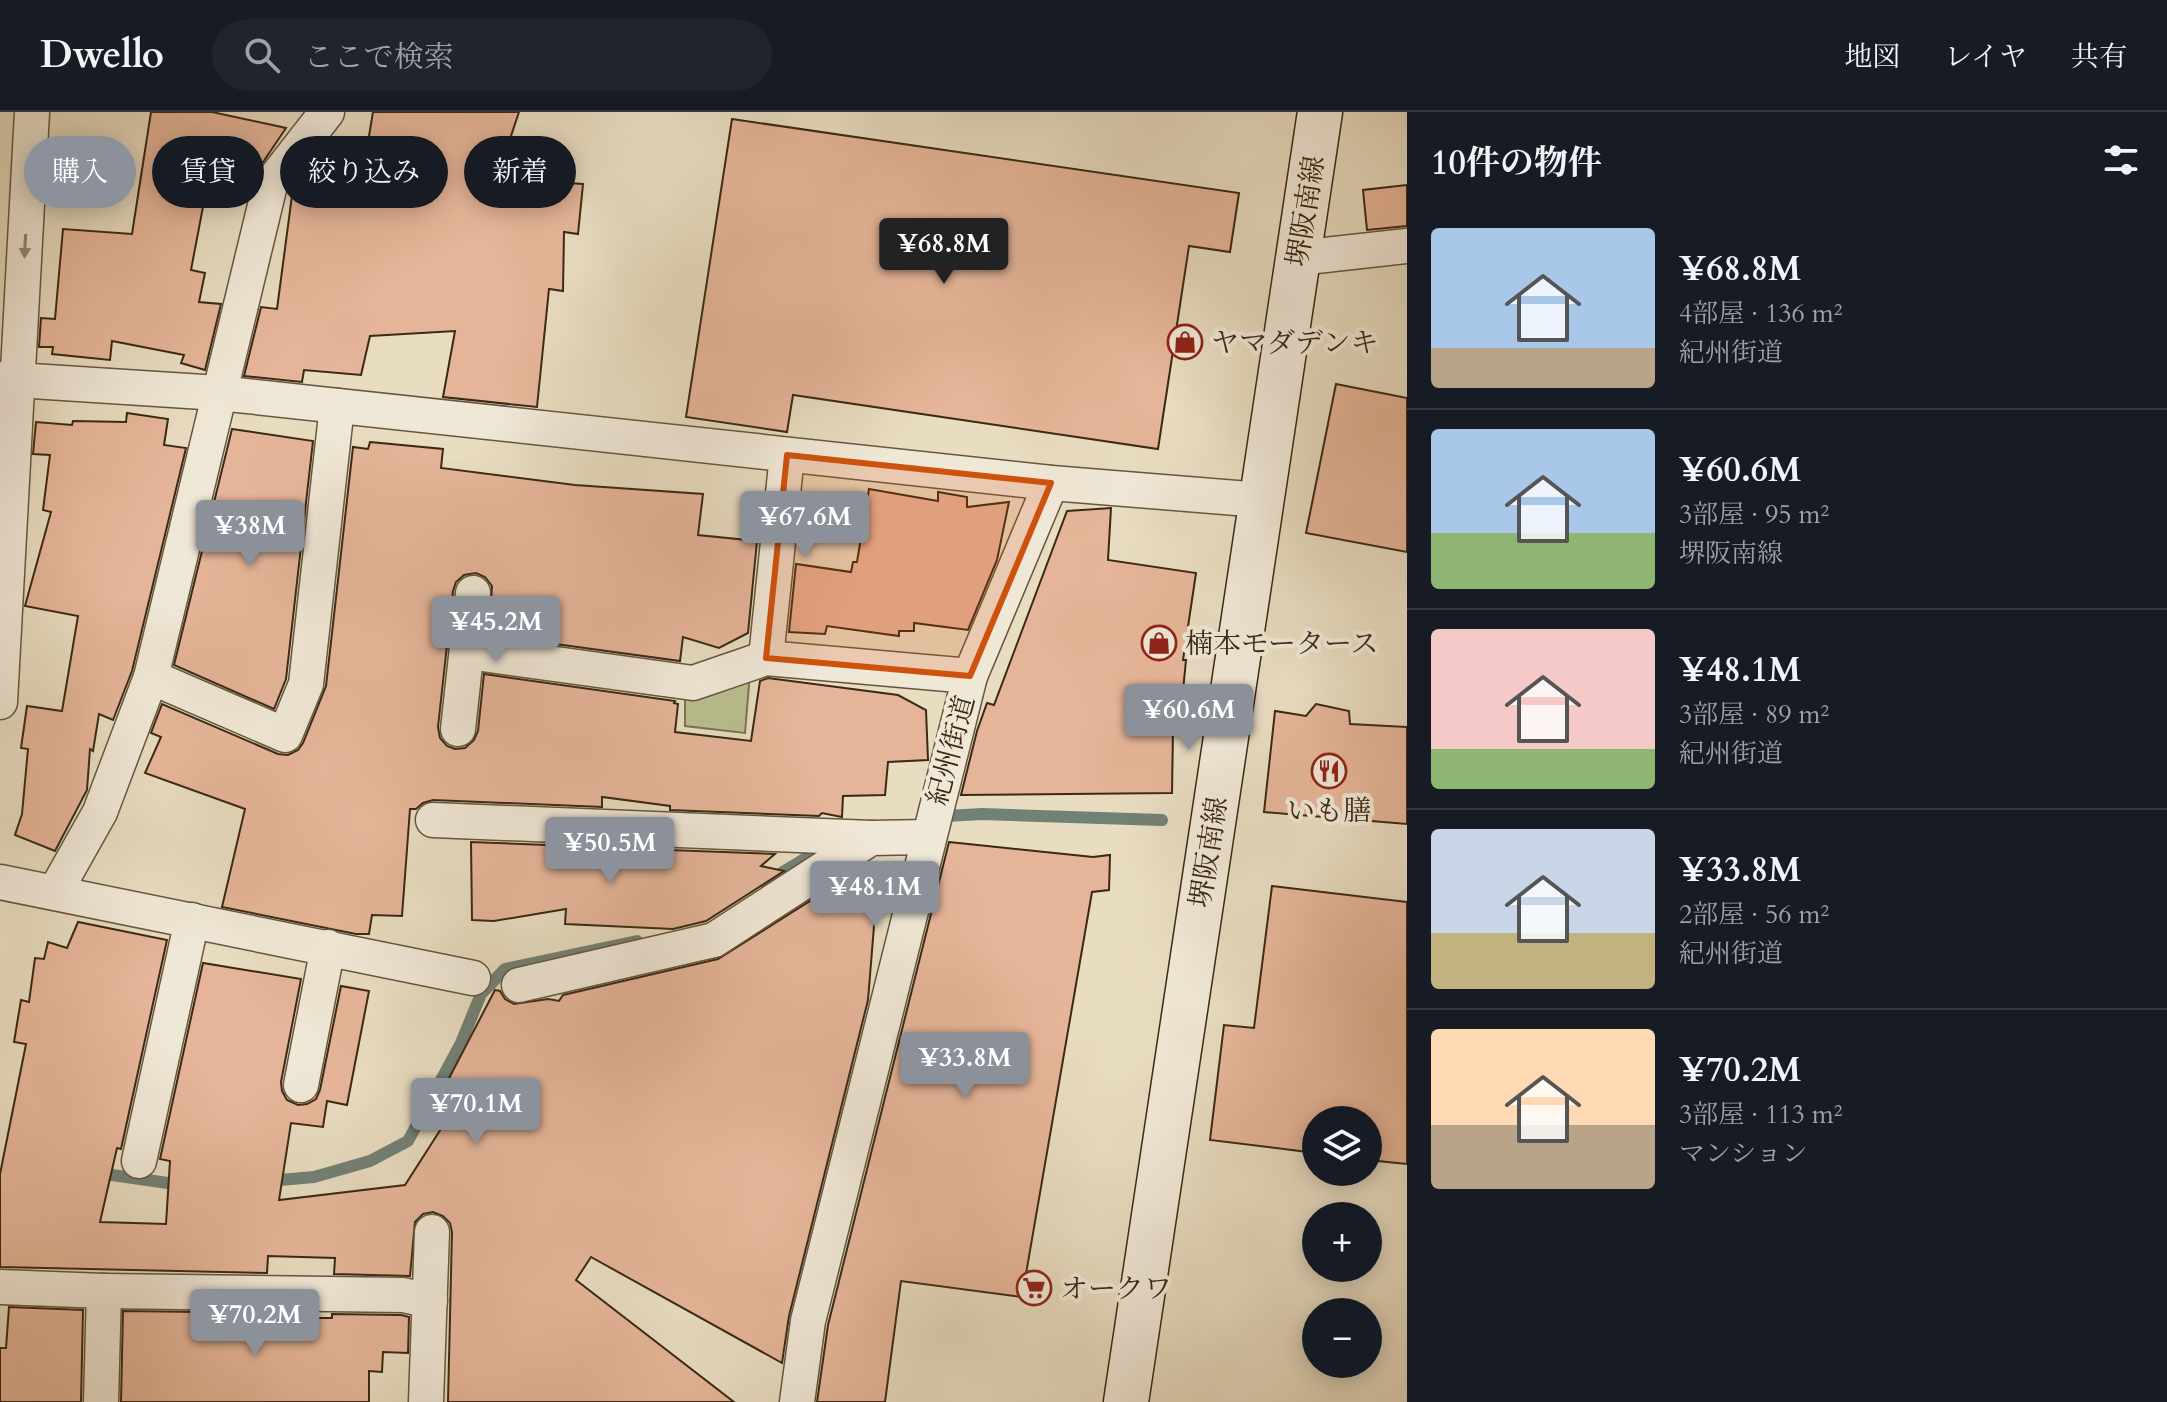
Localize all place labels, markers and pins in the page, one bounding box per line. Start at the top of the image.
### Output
pin: ¥68.8M [879,218,1009,286]
shop icon: ヤマダデンキ [1166,323,1204,361]
place label: ヤマダデンキ [1211,324,1378,362]
pin: ¥67.6M [740,491,870,559]
pin: ¥38M [203,500,297,568]
pin: ¥45.2M [431,596,561,664]
shop icon: 楠本モータース [1140,624,1178,662]
place label: 楠本モータース [1185,625,1378,663]
pin: ¥60.6M [1124,684,1254,752]
restaurant icon: いも膳 [1310,752,1348,790]
place label: いも膳 [1287,792,1371,830]
pin: ¥50.5M [545,817,675,885]
pin: ¥48.1M [810,861,940,929]
pin: ¥33.8M [900,1032,1030,1100]
pin: ¥70.1M [411,1078,541,1146]
supermarket icon: オークワ [1015,1269,1053,1307]
place label: オークワ [1060,1270,1172,1308]
pin: ¥70.2M [190,1289,320,1357]

